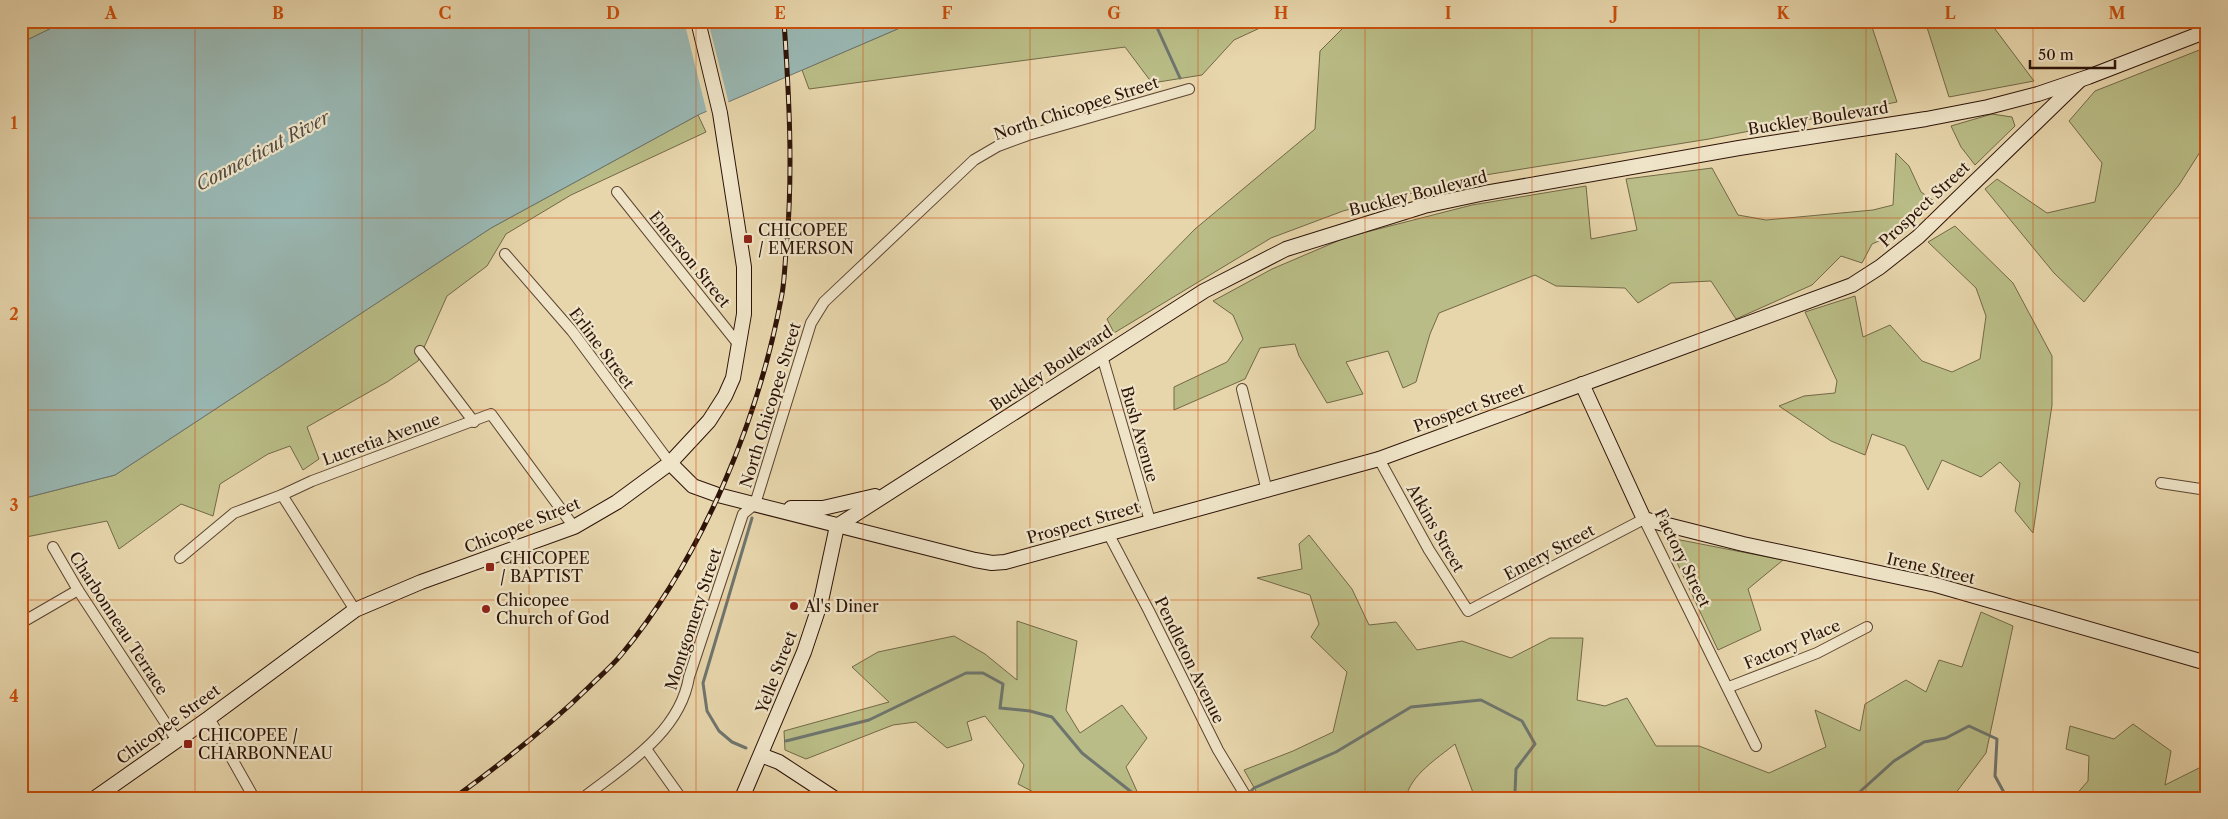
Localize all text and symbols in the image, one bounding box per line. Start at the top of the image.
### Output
text: A [104,3,118,23]
text: B [272,3,284,23]
text: C [439,3,451,23]
text: D [606,3,620,23]
text: E [774,3,786,23]
text: F [942,3,953,23]
text: G [1107,3,1121,23]
text: H [1274,3,1288,23]
text: I [1445,3,1452,23]
text: J [1609,3,1618,23]
text: K [1777,3,1791,23]
text: L [1944,3,1956,23]
text: M [2109,3,2126,23]
scale bar [2030,38,2116,70]
text: 50 m [2038,45,2074,64]
street label: North Chicopee Street [991,72,1161,144]
street label: Buckley Boulevard [1746,97,1890,139]
water label: Connecticut River [192,106,335,196]
text: 1 [10,113,18,133]
street label: Prospect Street [1875,157,1974,251]
street label: Buckley Boulevard [1347,166,1490,220]
street label: Emerson Street [645,207,735,311]
place label: CHICOPEE / EMERSON [758,220,854,258]
marker: CHICOPEE / EMERSON [742,233,754,245]
text: 2 [9,304,19,324]
street label: Erline Street [565,304,639,393]
street label: North Chicopee Street [735,319,805,490]
street label: Buckley Boulevard [986,321,1116,415]
street label: Prospect Street [1411,378,1527,436]
street label: Bush Avenue [1117,384,1163,484]
street label: Lucretia Avenue [320,408,442,470]
street label: Atkins Street [1402,480,1469,576]
street label: Chicopee Street [461,493,583,557]
text: 3 [9,495,19,515]
street label: Prospect Street [1024,496,1142,548]
street label: Factory Street [1651,506,1716,611]
street label: Emery Street [1500,520,1598,584]
street label: Montgomery Street [661,545,725,692]
street label: Charbonneau Terrace [65,548,173,698]
place label: CHICOPEE / BAPTIST [500,548,590,586]
street label: Irene Street [1885,548,1977,588]
marker: CHICOPEE / BAPTIST [484,561,496,573]
place label: Chicopee Church of God [496,590,610,628]
street label: Pendleton Avenue [1151,593,1229,727]
place label: Al's Diner [803,596,879,616]
marker: Al's Diner [788,600,800,612]
marker: Chicopee Church of God [480,603,492,615]
street label: Factory Place [1741,615,1843,673]
street label: Yelle Street [751,628,801,717]
street label: Chicopee Street [112,680,224,768]
text: 4 [9,686,19,706]
place label: CHICOPEE / CHARBONNEAU [198,725,333,763]
marker: CHICOPEE / CHARBONNEAU [182,738,194,750]

